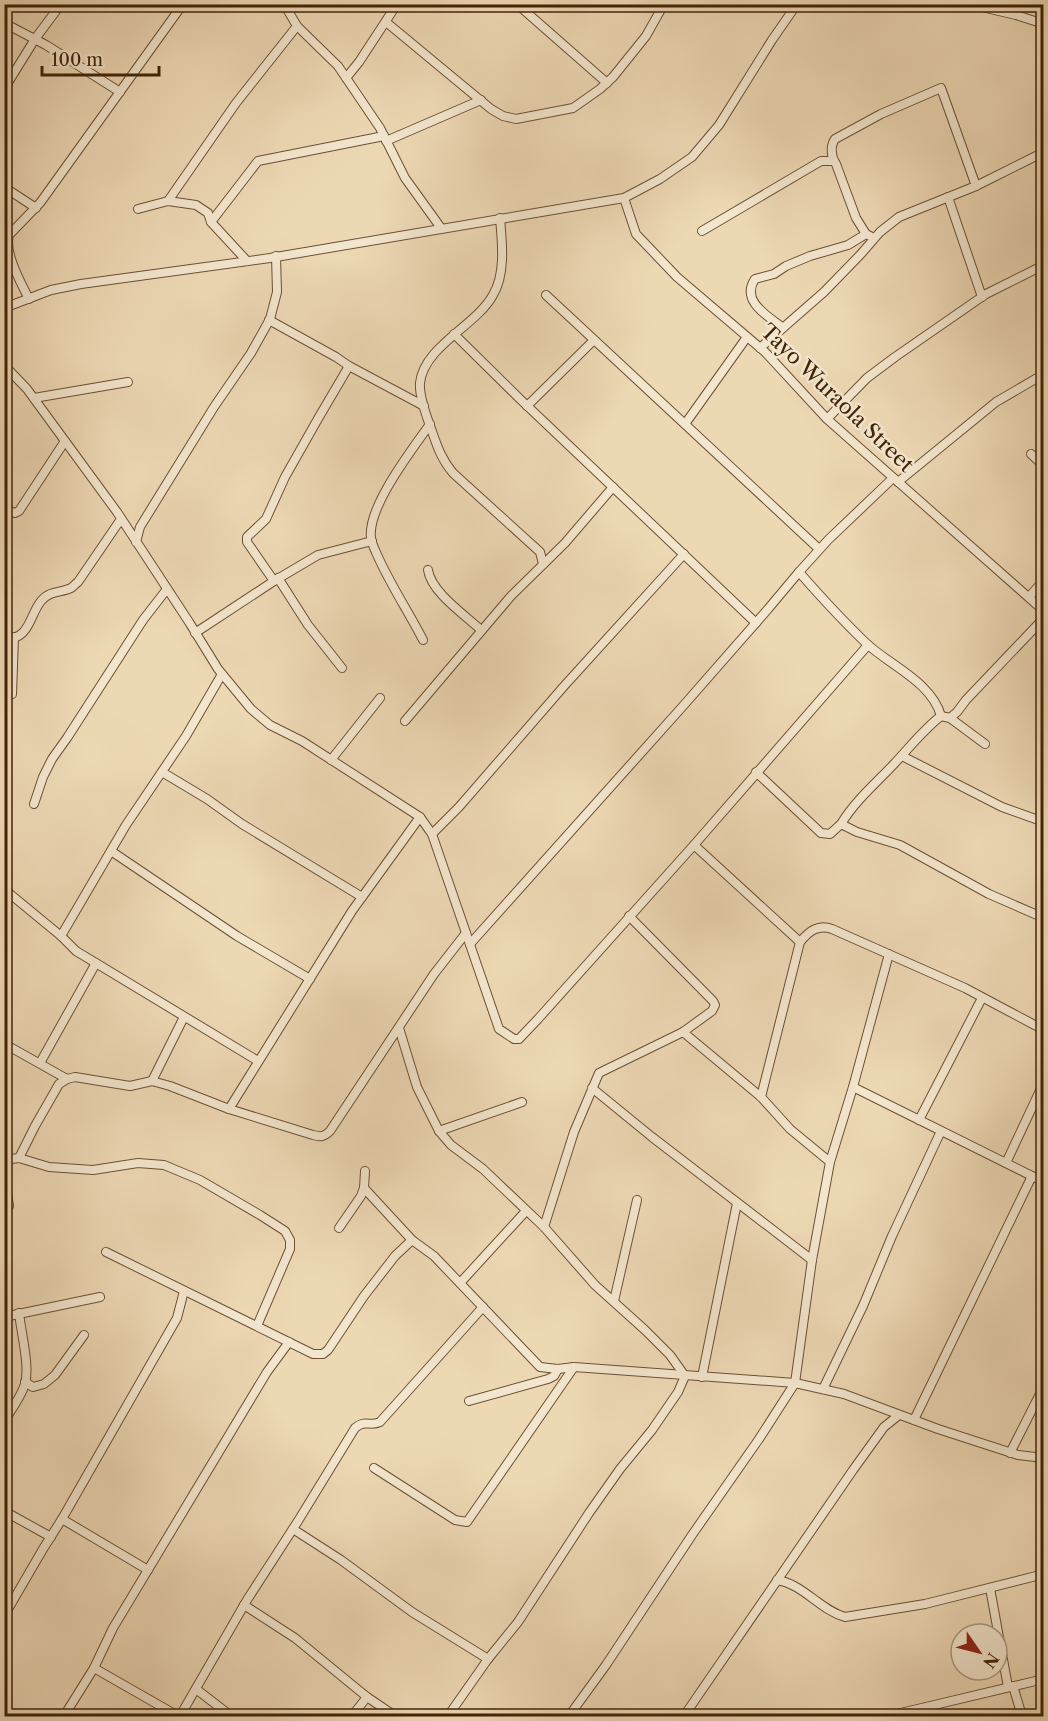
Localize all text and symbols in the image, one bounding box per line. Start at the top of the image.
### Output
scale bar [42,39,159,77]
text: 100 m [51,49,103,71]
street label: Tayo Wuraola Street [756,318,919,477]
north arrow [949,1622,1009,1682]
text: N [979,1649,1003,1672]

